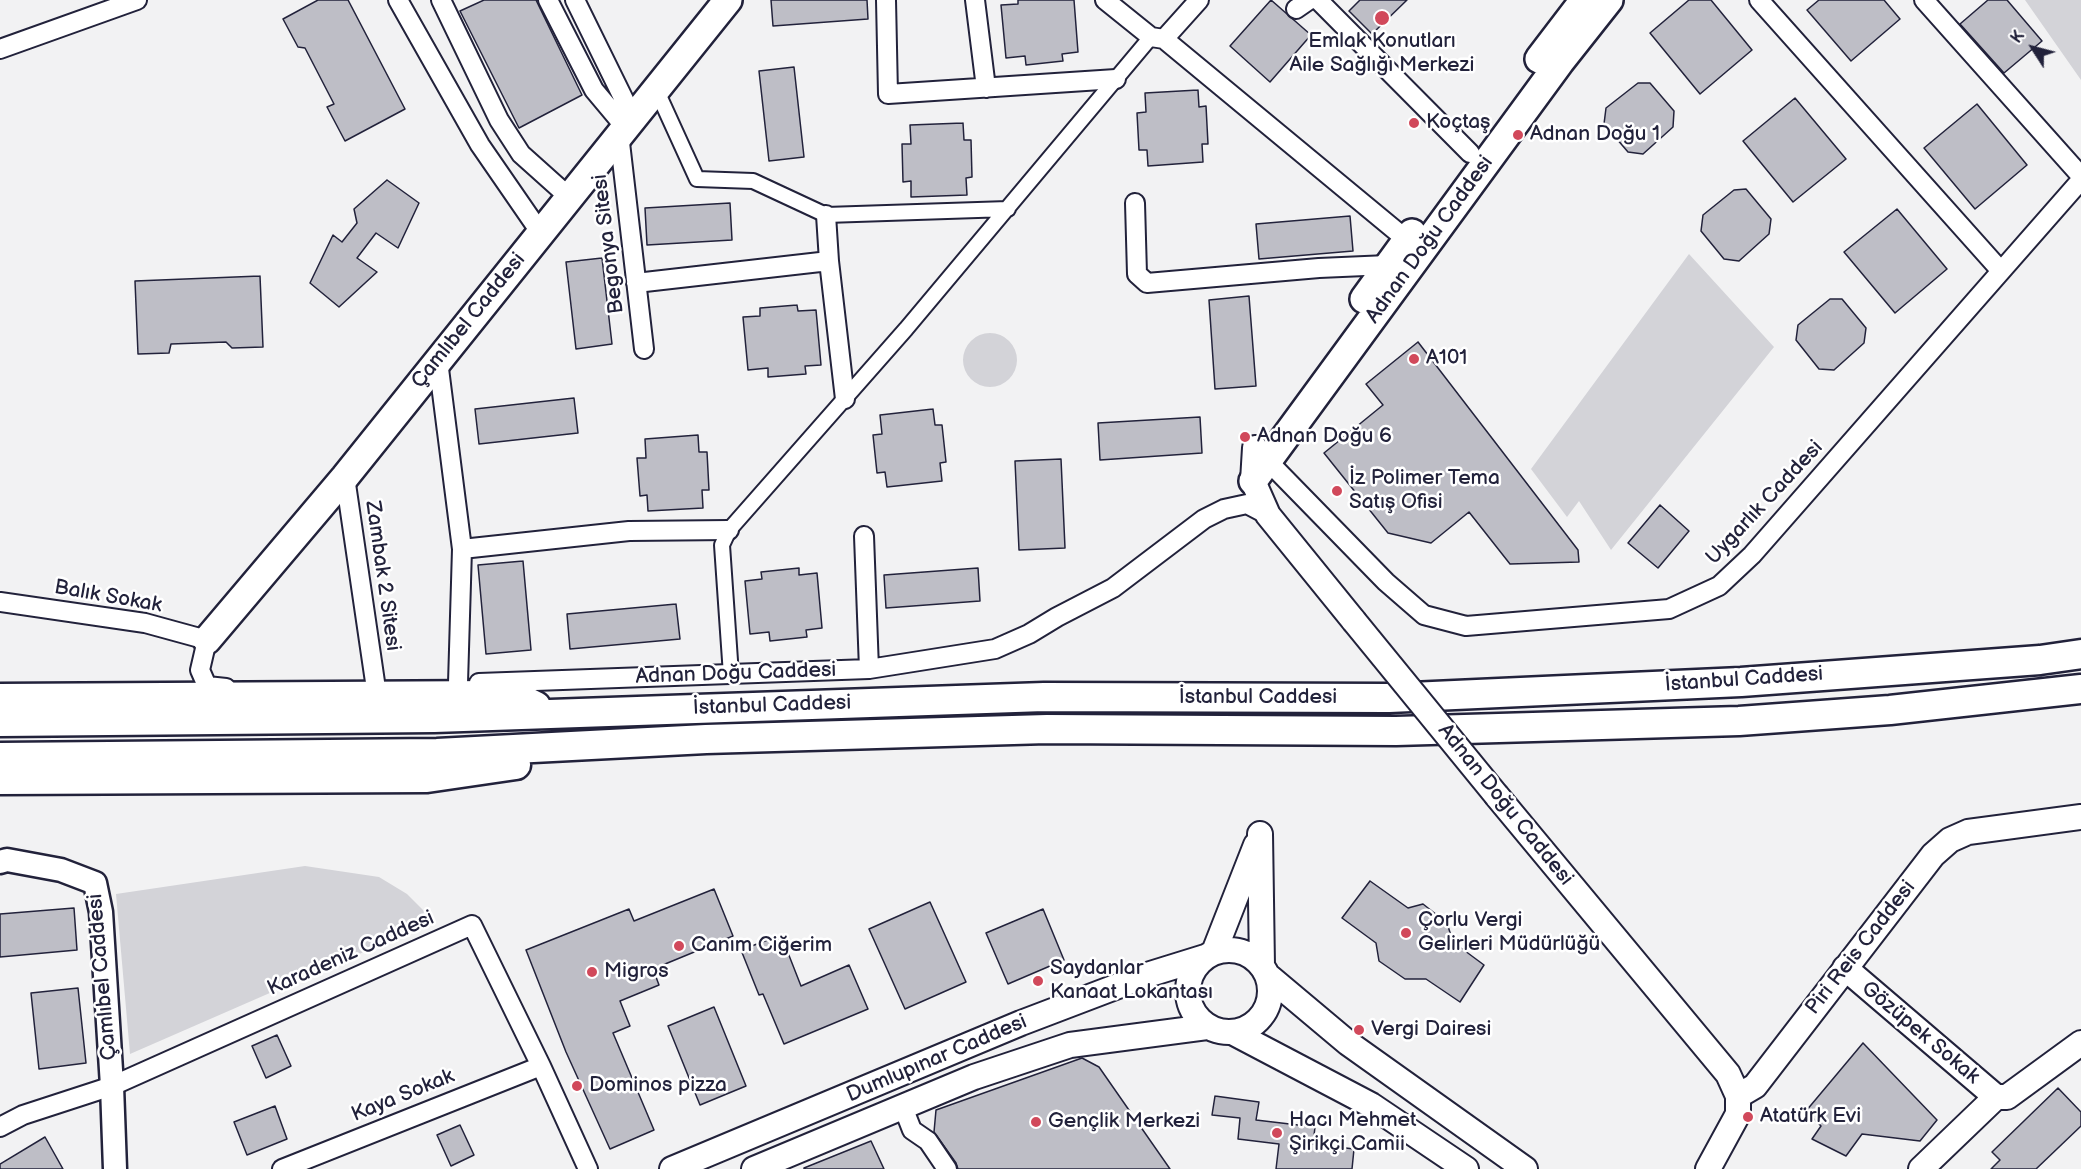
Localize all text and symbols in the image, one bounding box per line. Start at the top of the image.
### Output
marker: Emlak Konutları Aile Sağlığı Merkezi [1373,9,1391,27]
north arrow [2003,18,2063,78]
text: K [2007,27,2029,47]
place label: Emlak Konutları Aile Sağlığı Merkezi [1289,29,1475,79]
place label: Koçtaş [1426,110,1491,136]
marker: Koçtaş [1407,116,1421,130]
place label: Adnan Doğu 1 [1530,122,1660,148]
marker: Adnan Doğu 1 [1511,128,1525,142]
street label: Adnan Doğu Caddesi [1361,151,1499,329]
street label: Begonya Sitesi [588,173,630,315]
street label: Çamlıbel Caddesi [407,248,531,394]
place label: A101 [1426,346,1467,372]
marker: A101 [1407,352,1421,366]
place label: Adnan Doğu 6 [1257,424,1392,450]
marker: Adnan Doğu 6 [1238,430,1252,444]
street label: Uygarlık Caddesi [1701,436,1829,570]
place label: İz Polimer Tema Satış Ofisi [1349,466,1500,516]
marker: İz Polimer Tema Satış Ofisi [1330,484,1344,498]
street label: Zambak 2 Sitesi [359,499,405,653]
street label: Balık Sokak [52,575,164,619]
street label: Adnan Doğu Caddesi [635,658,837,690]
street label: İstanbul Caddesi [1664,662,1824,698]
street label: İstanbul Caddesi [1179,685,1337,711]
street label: İstanbul Caddesi [692,691,852,721]
street label: Adnan Doğu Caddesi [1432,719,1578,891]
street label: Piri Reis Caddesi [1801,876,1921,1020]
street label: Çamlıbel Caddesi [83,893,123,1061]
street label: Karadeniz Caddesi [264,906,438,1002]
place label: Çorlu Vergi Gelirleri Müdürlüğü [1418,908,1600,958]
marker: Çorlu Vergi Gelirleri Müdürlüğü [1399,926,1413,940]
place label: Canım Ciğerim [691,933,832,959]
marker: Canım Ciğerim [672,939,686,953]
place label: Saydanlar Kanaat Lokantası [1050,956,1213,1006]
place label: Migros [604,959,669,985]
marker: Migros [585,965,599,979]
marker: Saydanlar Kanaat Lokantası [1031,974,1045,988]
street label: Gözüpek Sokak [1856,976,1984,1090]
street label: Dumlupınar Caddesi [843,1010,1031,1108]
place label: Vergi Dairesi [1371,1017,1491,1043]
marker: Vergi Dairesi [1352,1023,1366,1037]
street label: Kaya Sokak [348,1064,458,1128]
place label: Dominos pizza [589,1073,727,1099]
marker: Dominos pizza [570,1079,584,1093]
place label: Atatürk Evi [1760,1104,1861,1130]
place label: Hacı Mehmet Şirikçi Camii [1289,1108,1417,1158]
place label: Gençlik Merkezi [1048,1109,1200,1135]
marker: Atatürk Evi [1741,1110,1755,1124]
marker: Gençlik Merkezi [1029,1115,1043,1129]
marker: Hacı Mehmet Şirikçi Camii [1270,1126,1284,1140]

